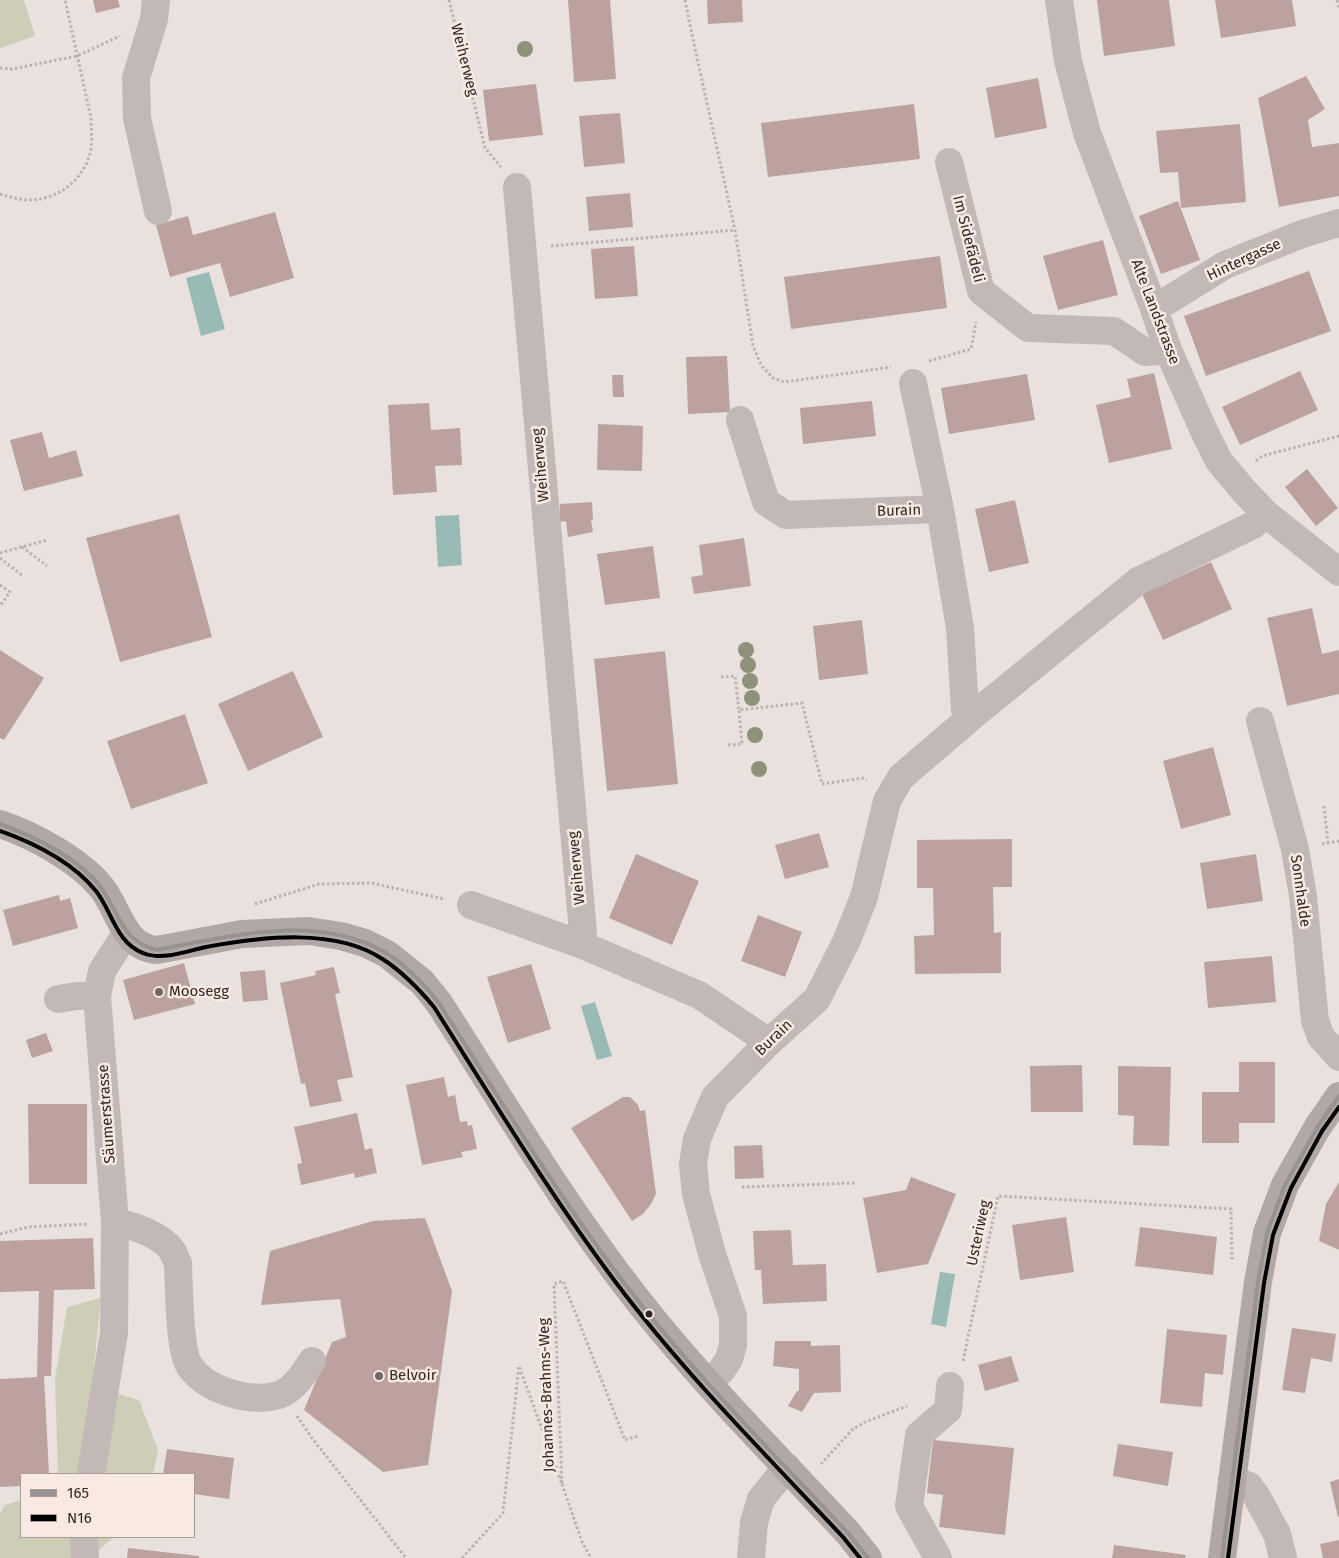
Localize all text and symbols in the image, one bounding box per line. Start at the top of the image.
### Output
street label: Weiherweg [446,22,482,98]
street label: Im Sidefädeli [948,193,988,285]
street label: Hintergasse [1204,235,1284,285]
street label: Alte Landstrasse [1127,257,1183,367]
street label: Weiherweg [529,427,553,503]
street label: Burain [877,501,921,521]
street label: Weiherweg [565,830,589,906]
street label: Sonnhalde [1286,854,1314,928]
place label: Moosegg [169,983,229,1001]
marker: Moosegg [153,986,165,998]
street label: Burain [752,1016,796,1060]
street label: Säumerstrasse [95,1064,119,1164]
street label: Usteriweg [963,1198,995,1268]
unlabelled marker [644,1309,654,1319]
street label: Johannes-Brahms-Weg [535,1318,559,1472]
place label: Belvoir [389,1367,437,1385]
marker: Belvoir [373,1370,385,1382]
legend [20,1473,195,1538]
text: 165 [67,1484,89,1502]
text: N16 [67,1509,92,1527]

